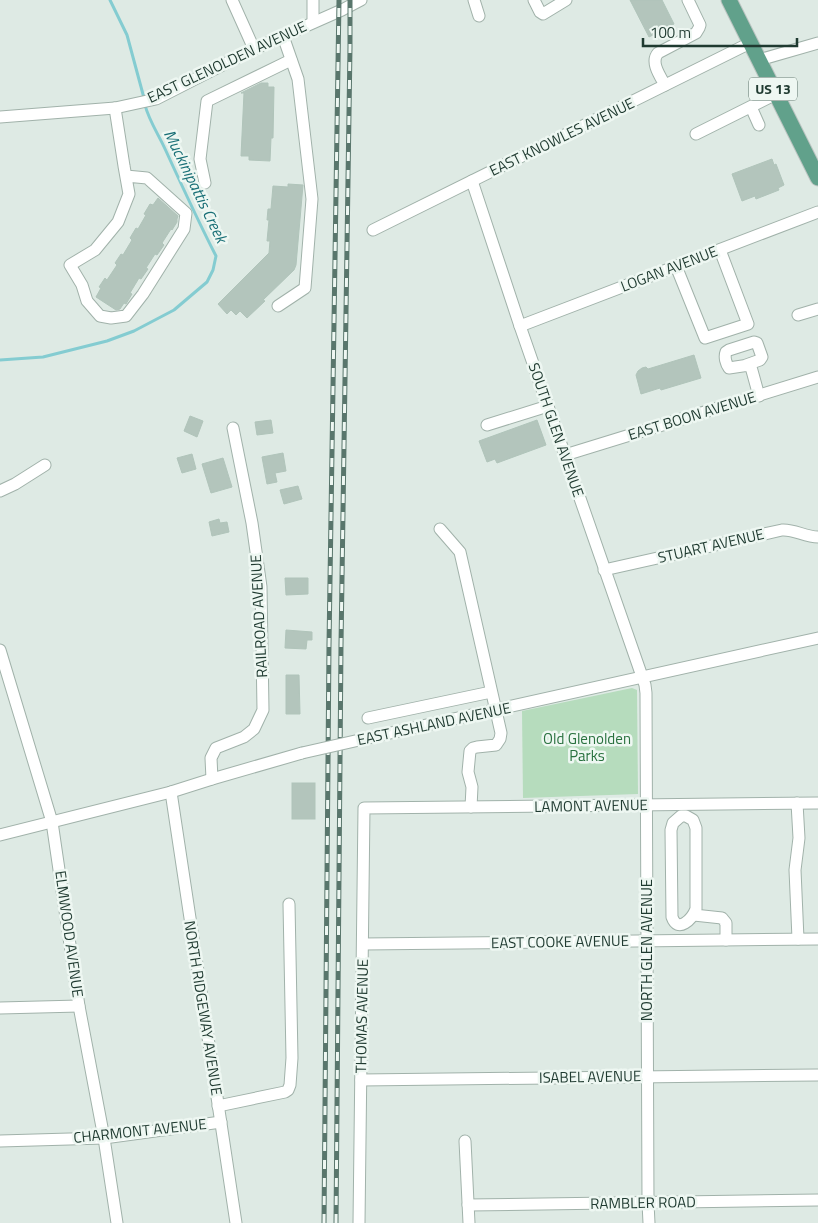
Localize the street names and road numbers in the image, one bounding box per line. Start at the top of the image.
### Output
street label: EAST GLENOLDEN AVENUE [143,14,310,109]
road number: US 13 [749,78,797,100]
street label: EAST KNOWLES AVENUE [485,91,638,182]
street label: LOGAN AVENUE [617,240,721,298]
street label: SOUTH GLEN AVENUE [523,360,590,500]
street label: EAST BOON AVENUE [625,385,759,446]
street label: STUART AVENUE [655,522,766,569]
street label: RAILROAD AVENUE [244,554,273,678]
street label: EAST ASHLAND AVENUE [355,696,513,751]
street label: LAMONT AVENUE [534,793,648,818]
street label: ELMWOOD AVENUE [49,869,90,999]
street label: NORTH GLEN AVENUE [635,879,658,1021]
street label: NORTH RIDGEWAY AVENUE [178,919,229,1097]
street label: EAST COOKE AVENUE [491,929,629,954]
street label: THOMAS AVENUE [349,959,374,1073]
street label: ISABEL AVENUE [539,1064,641,1089]
street label: CHARMONT AVENUE [72,1112,208,1149]
street label: RAMBLER ROAD [590,1190,696,1215]

